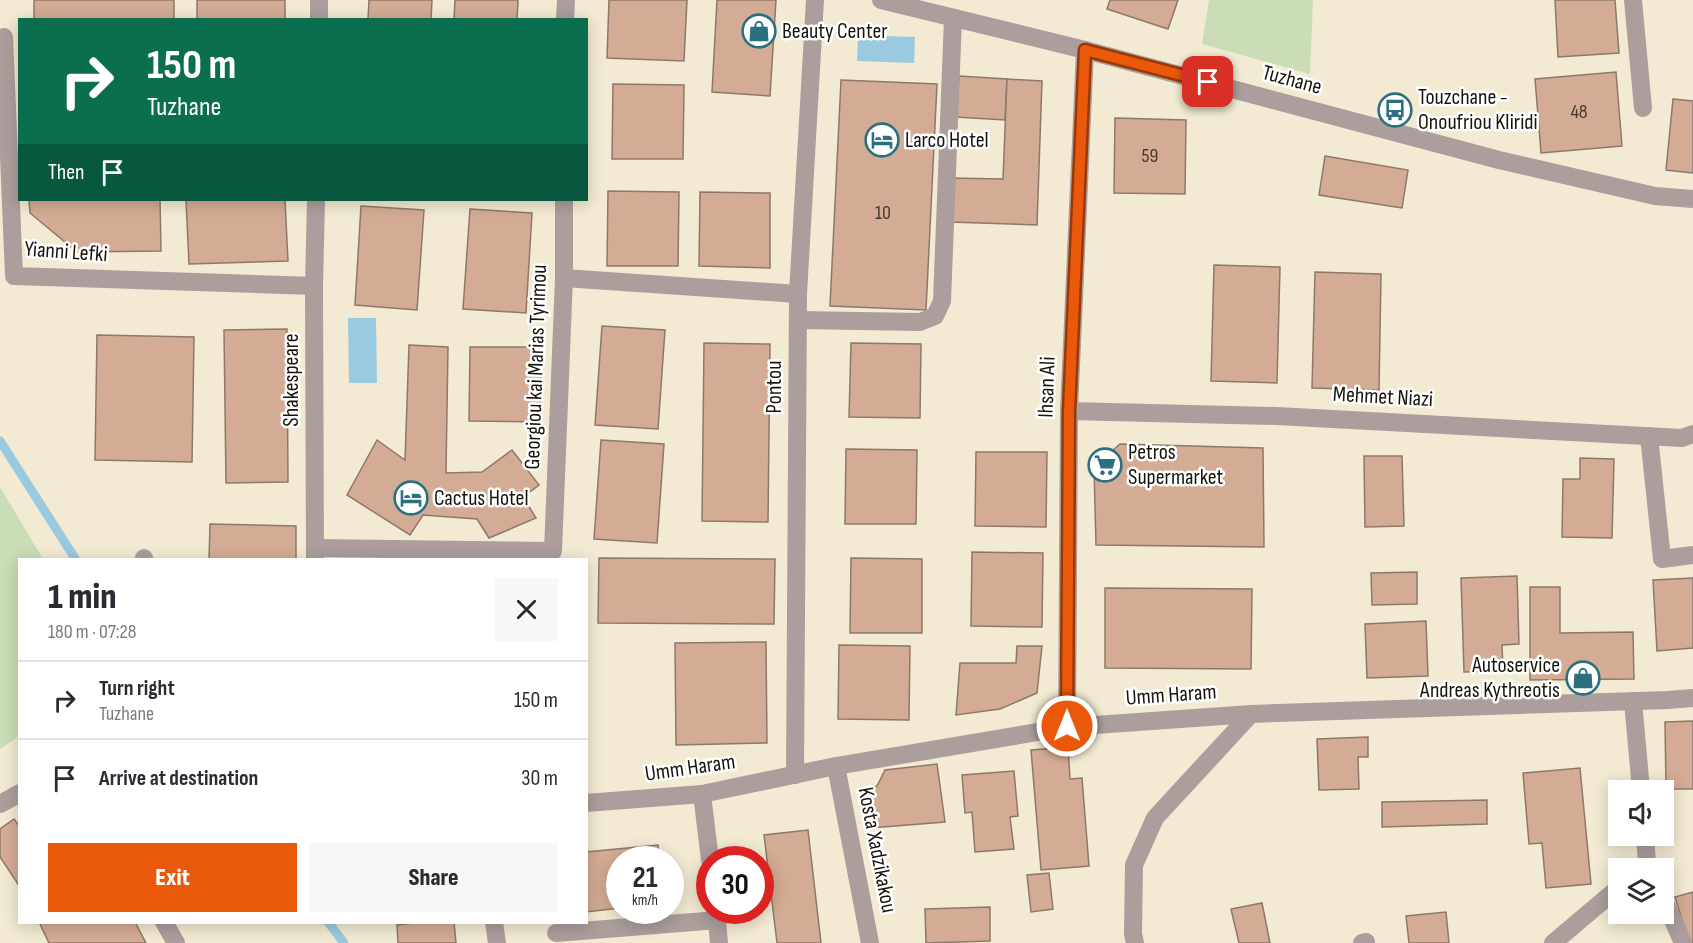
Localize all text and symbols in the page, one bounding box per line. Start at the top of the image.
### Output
shop icon: Beauty Center [741,13,777,49]
place label: Beauty Center [782,18,888,45]
text: 150 m [147,40,236,91]
icon: right [48,42,126,120]
pin [1182,56,1233,107]
street label: Tuzhane [1259,59,1325,101]
icon: arrive [1191,65,1224,98]
place label: Touzchane - Onoufriou Kliridi [1418,84,1538,136]
text: Tuzhane [147,91,221,123]
bus stop icon: Touzchane - Onoufriou Kliridi [1377,92,1413,128]
house number: 48 [1570,100,1588,124]
hotel icon: Larco Hotel [864,122,900,158]
place label: Larco Hotel [905,127,989,154]
house number: 59 [1142,144,1158,168]
icon: arrive [96,156,129,189]
text: Then [48,159,84,186]
house number: 10 [875,201,891,225]
street label: Yianni Lefki [24,236,108,268]
street label: Georgiou kai Marias Tyrimou [519,264,553,470]
street label: Shakespeare [278,333,305,427]
street label: Ihsan Ali [1032,356,1062,418]
street label: Pontou [761,361,788,413]
street label: Mehmet Niazi [1332,381,1434,413]
place label: Petros Supermarket [1128,439,1224,491]
supermarket icon: Petros Supermarket [1087,447,1123,483]
hotel icon: Cactus Hotel [393,480,429,516]
place label: Cactus Hotel [434,485,529,512]
text: 1 min [48,576,116,619]
button: close [495,578,558,641]
text: 180 m · 07:28 [48,620,137,644]
place label: Autoservice Andreas Kythreotis [1419,652,1560,704]
shop icon: Autoservice Andreas Kythreotis [1565,660,1601,696]
text: Turn right [99,675,175,702]
street label: Umm Haram [1125,678,1217,712]
icon: right [48,684,81,717]
text: 150 m [514,687,558,714]
position arrow [1035,694,1099,758]
text: Tuzhane [99,702,154,726]
street label: Umm Haram [643,748,737,788]
icon: arrive [48,762,81,795]
text: Arrive at destination [99,765,258,792]
text: 30 m [521,765,558,792]
map controls [1608,780,1674,924]
button: sound [1608,780,1674,846]
street label: Kosta Xadzikakou [852,785,902,915]
button: Exit [48,843,297,912]
button: Share [309,843,558,912]
speed limit sign: 30 [696,846,774,924]
button: layers [1608,858,1674,924]
text: 21 [633,860,657,896]
text: km/h [632,891,658,910]

